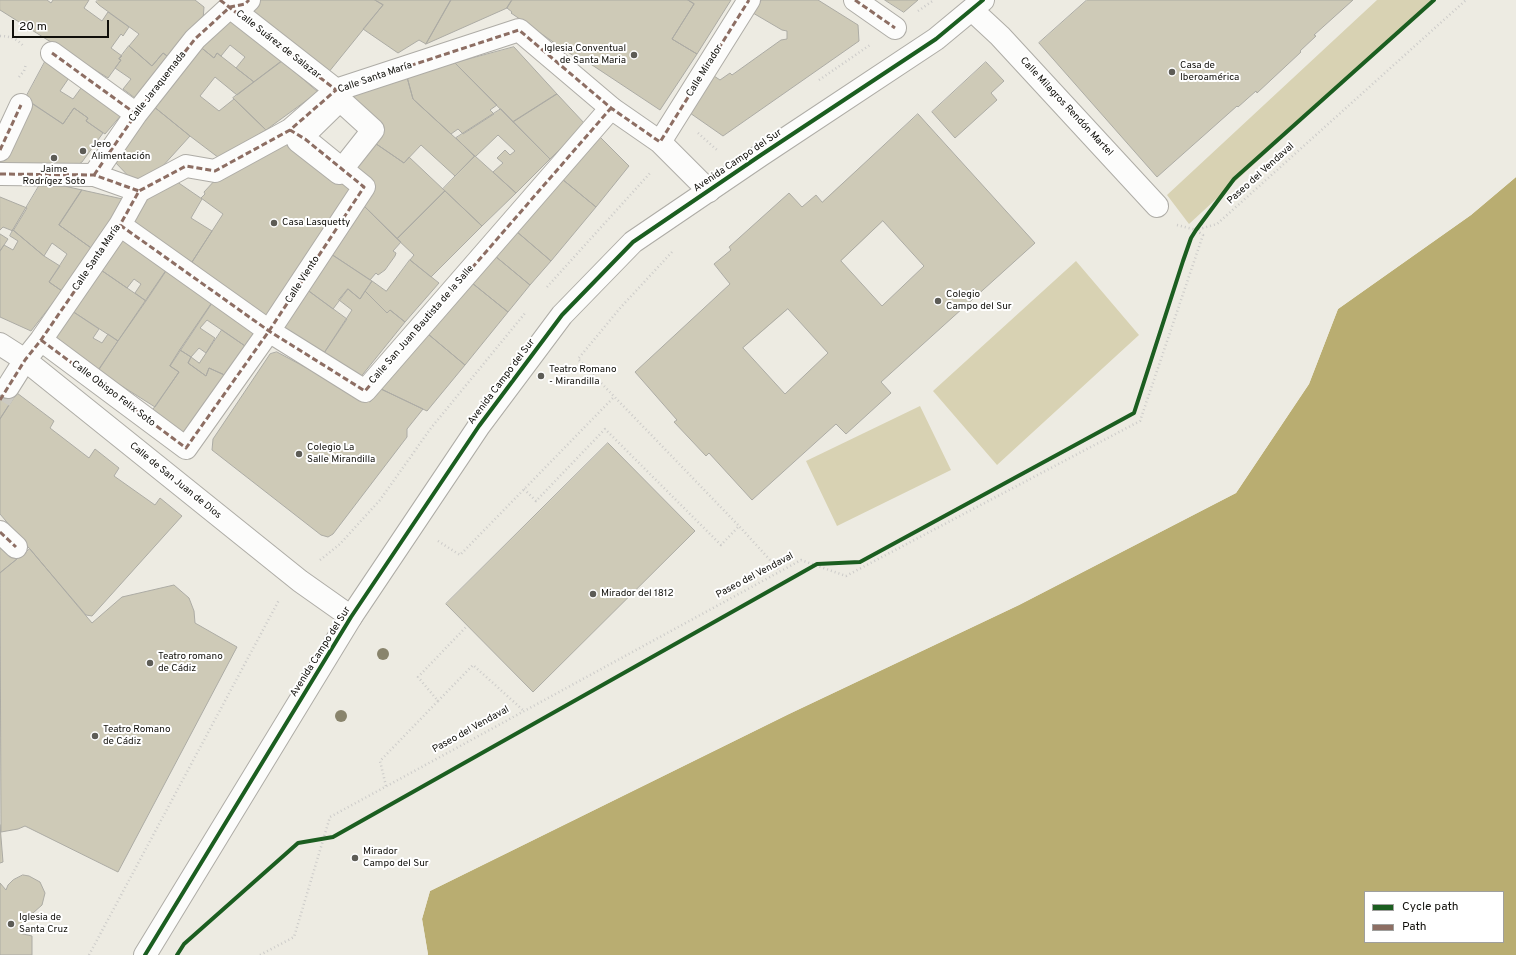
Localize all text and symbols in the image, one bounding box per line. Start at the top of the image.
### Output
street label: Calle Suárez de Salazar [233,8,323,82]
scale bar [14,12,111,38]
text: 20 m [19,19,47,35]
place label: Iglesia Conventual de Santa Maria [544,43,626,66]
street label: Calle Mirador [684,43,726,99]
street label: Calle Jaraquemada [127,49,189,125]
marker: Iglesia Conventual de Santa Maria [629,50,639,60]
street label: Calle Milagros Rendón Martel [1017,55,1115,159]
street label: Calle Santa María [336,60,414,96]
place label: Casa de Iberoamérica [1180,60,1239,84]
marker: Casa de Iberoamérica [1167,67,1177,77]
street label: Avenida Campo del Sur [692,127,784,195]
place label: Jero Alimentación [91,139,150,162]
street label: Paseo del Vendaval [1225,141,1297,207]
marker: Jero Alimentación [78,146,88,156]
marker: Jaime Rodrígez Soto [49,153,59,163]
place label: Jaime Rodrígez Soto [23,164,85,188]
place label: Casa Lasquetty [282,217,350,229]
marker: Casa Lasquetty [269,218,279,228]
street label: Calle Santa María [70,222,124,294]
street label: Calle Viento [283,254,323,306]
street label: Calle San Juan Bautista de la Salle [367,263,477,387]
place label: Colegio Campo del Sur [946,289,1012,312]
marker: Colegio Campo del Sur [933,296,943,306]
street label: Avenida Campo del Sur [466,337,538,427]
street label: Calle Obispo Felix Soto [69,359,157,429]
place label: Teatro Romano - Mirandilla [549,364,617,388]
marker: Teatro Romano - Mirandilla [536,371,546,381]
street label: Calle de San Juan de Dios [127,440,223,522]
place label: Colegio La Salle Mirandilla [307,442,375,466]
marker: Colegio La Salle Mirandilla [294,449,304,459]
street label: Paseo del Vendaval [714,551,796,601]
place label: Mirador del 1812 [601,588,674,600]
marker: Mirador del 1812 [588,589,598,599]
street label: Avenida Campo del Sur [288,605,354,699]
place label: Teatro romano de Cádiz [158,651,223,674]
marker: Teatro romano de Cádiz [145,658,155,668]
street label: Paseo del Vendaval [431,704,511,756]
place label: Teatro Romano de Cádiz [103,724,171,748]
marker: Teatro Romano de Cádiz [90,731,100,741]
place label: Mirador Campo del Sur [363,846,429,870]
marker: Mirador Campo del Sur [350,853,360,863]
legend [1364,891,1504,943]
text: Cycle path [1402,899,1459,915]
place label: Iglesia de Santa Cruz [19,912,68,936]
marker: Iglesia de Santa Cruz [6,919,16,929]
text: Path [1402,919,1427,935]

